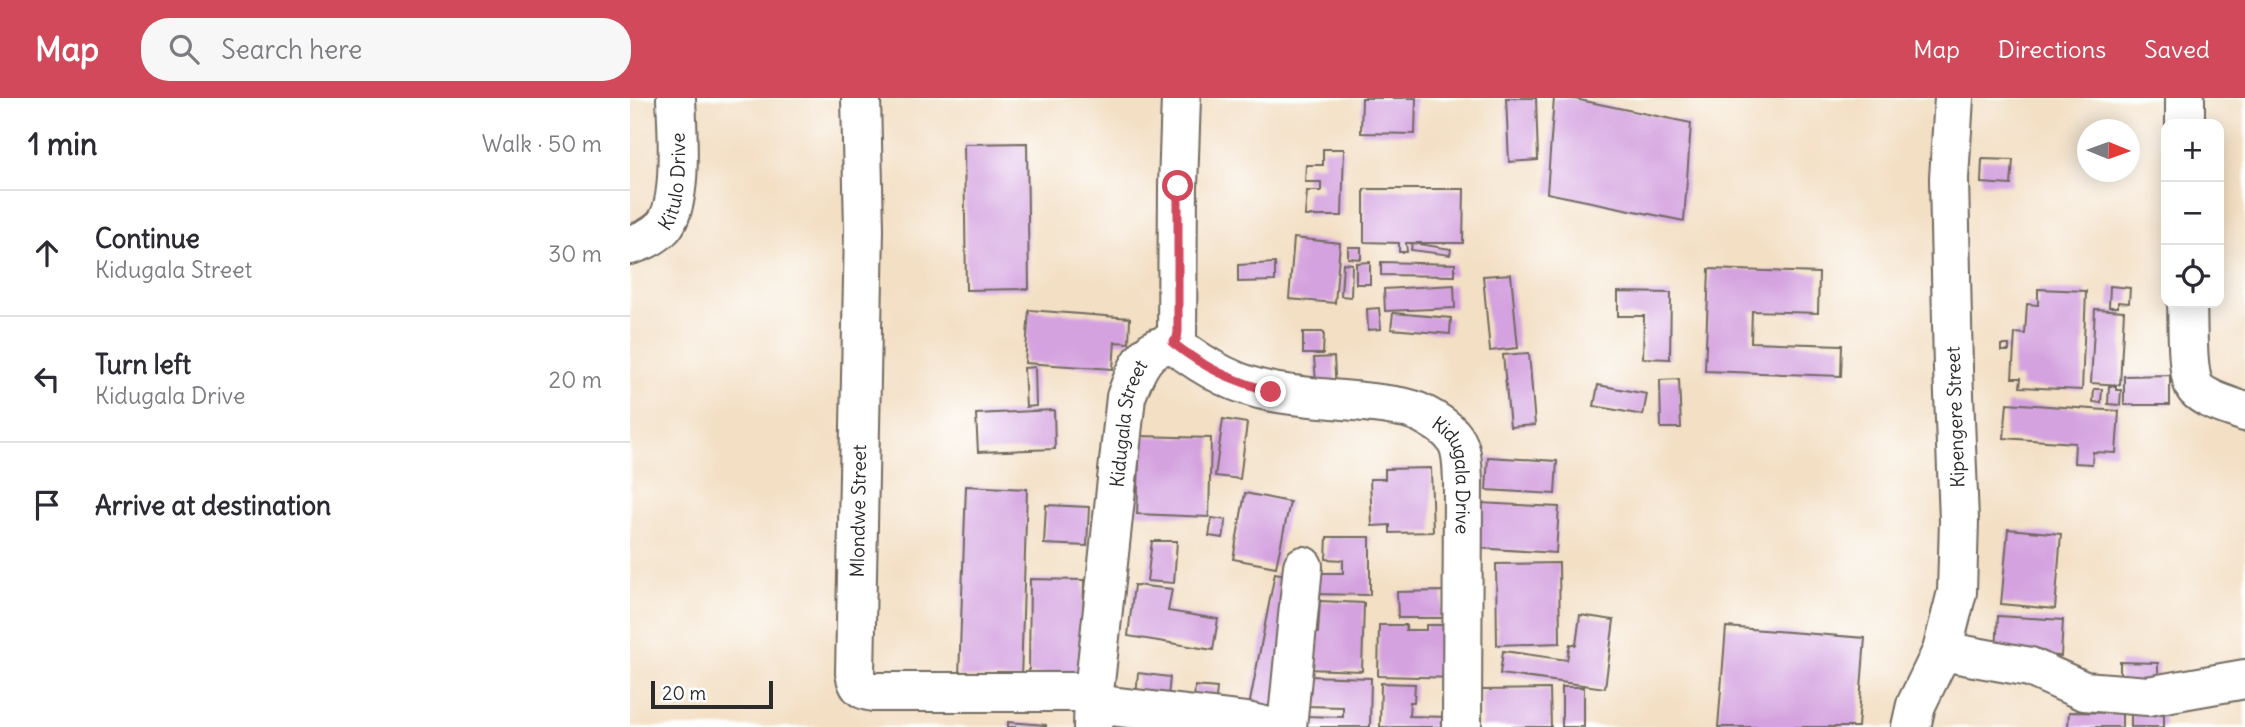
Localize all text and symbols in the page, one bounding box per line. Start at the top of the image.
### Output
search box [141,18,631,81]
text: Map [35,28,99,70]
icon: search [165,30,203,68]
text: Search here [221,33,362,66]
text: Map [1913,34,1960,64]
text: Directions [1998,34,2106,64]
text: Saved [2144,34,2210,64]
north arrow [2077,119,2140,182]
map controls [2161,119,2224,308]
button: + [2161,119,2224,182]
text: 1 min [28,125,97,163]
text: Walk · 50 m [482,129,602,158]
street label: Kitulo Drive [653,132,690,235]
route start [1162,170,1193,201]
button: − [2161,182,2224,245]
text: Continue [95,222,200,255]
icon: ahead [28,234,66,272]
text: 30 m [548,239,602,268]
button: locate [2161,245,2224,308]
text: Kidugala Street [95,255,252,284]
street label: Kipengere Street [1941,346,1969,488]
text: Turn left [95,348,191,381]
street label: Kidugala Street [1104,355,1152,489]
icon: left [28,360,66,398]
text: 20 m [549,365,602,394]
route end [1255,376,1286,407]
text: Kidugala Drive [95,381,245,410]
street label: Kidugala Drive [1428,411,1475,534]
street label: Mlondwe Street [845,444,871,578]
icon: arrive [28,486,66,524]
text: Arrive at destination [95,489,331,522]
scale bar [651,678,774,710]
text: 20 m [662,681,706,705]

